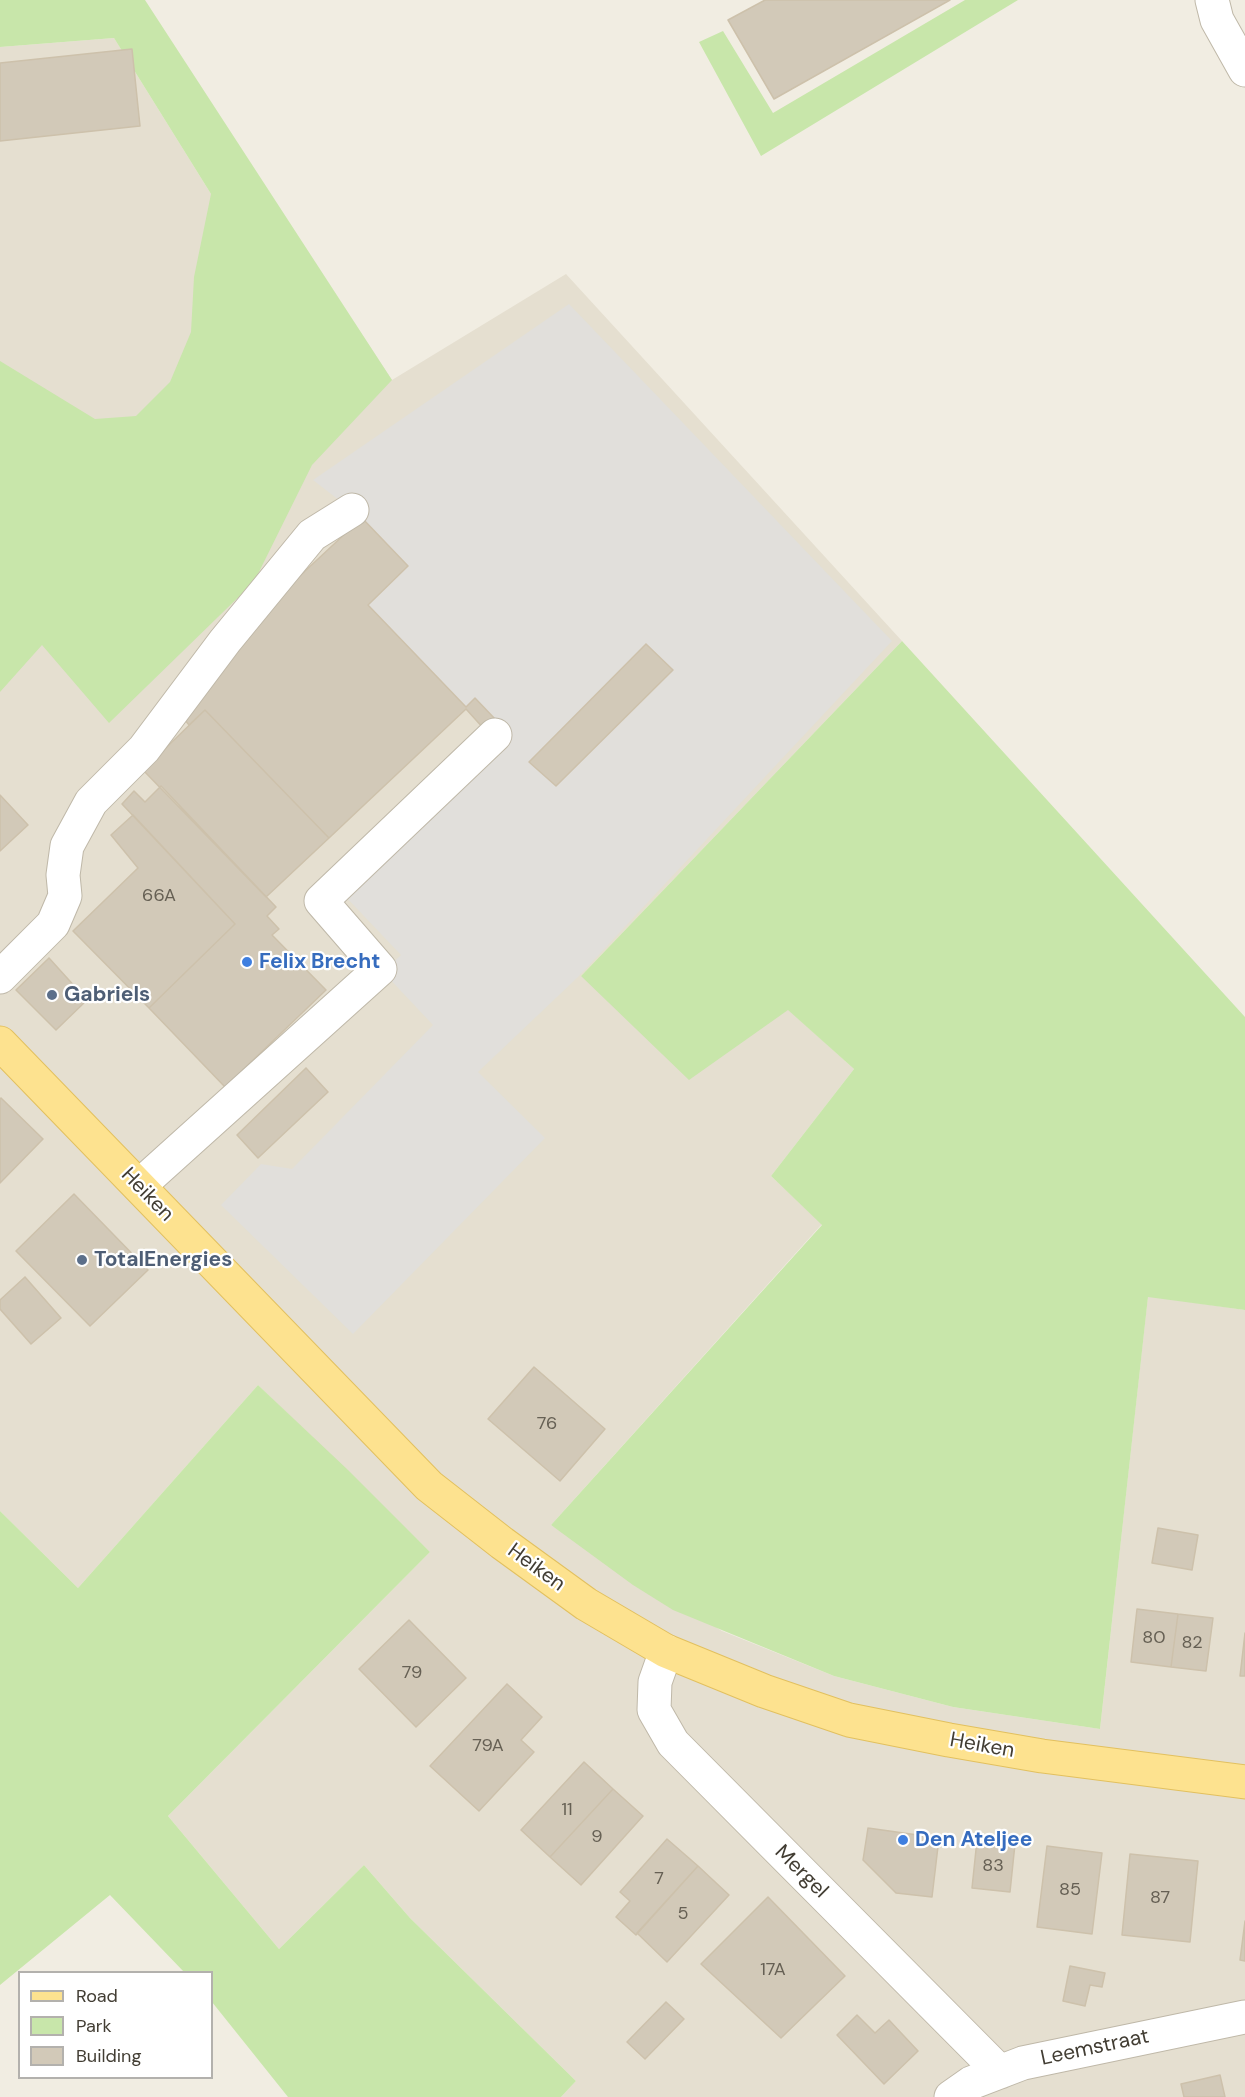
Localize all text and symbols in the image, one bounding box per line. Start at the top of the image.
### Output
house number: 66A [142,885,176,907]
place label: Felix Brecht [259,949,380,975]
marker: Felix Brecht [240,955,254,969]
place label: Gabriels [64,982,150,1008]
marker: Gabriels [45,988,59,1002]
street label: Heiken [115,1163,179,1227]
place label: TotalEnergies [94,1247,232,1273]
marker: TotalEnergies [75,1253,89,1267]
house number: 76 [537,1413,557,1435]
street label: Heiken [502,1539,570,1597]
house number: 80 [1142,1627,1166,1649]
house number: 82 [1181,1632,1203,1654]
house number: 79 [402,1662,422,1684]
street label: Heiken [948,1728,1016,1764]
house number: 79A [472,1735,504,1757]
house number: 11 [561,1799,573,1821]
house number: 9 [591,1826,603,1848]
place label: Den Ateljee [915,1827,1032,1853]
marker: Den Ateljee [896,1833,910,1847]
street label: Mergel [769,1840,833,1904]
house number: 83 [982,1855,1004,1877]
house number: 7 [654,1868,664,1890]
house number: 85 [1059,1879,1081,1901]
house number: 87 [1150,1887,1170,1909]
house number: 5 [678,1903,688,1925]
house number: 17A [760,1959,786,1981]
legend [18,1971,213,2079]
text: Road [76,1984,118,2008]
text: Park [76,2014,112,2038]
street label: Leemstraat [1039,2024,1151,2072]
text: Building [76,2044,141,2068]

